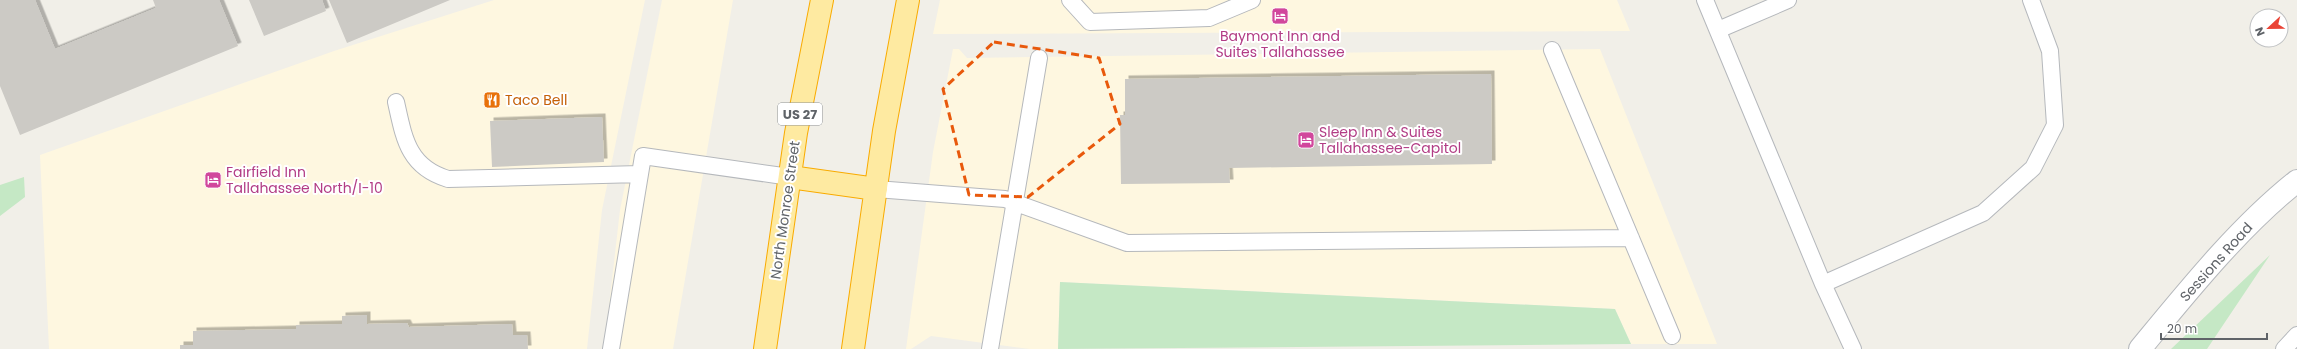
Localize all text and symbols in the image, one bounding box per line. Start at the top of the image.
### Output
hotel icon: Baymont Inn and Suites Tallahassee [1270,6,1290,26]
north arrow [2249,8,2289,48]
text: N [2251,25,2269,39]
place label: Baymont Inn and Suites Tallahassee [1215,26,1345,62]
restaurant icon: Taco Bell [482,90,502,110]
place label: Taco Bell [505,90,567,110]
road number: US 27 [778,103,822,125]
place label: Sleep Inn & Suites Tallahassee-Capitol [1319,122,1461,158]
hotel icon: Sleep Inn & Suites Tallahassee-Capitol [1296,130,1316,150]
street label: North Monroe Street [765,140,805,280]
place label: Fairfield Inn Tallahassee North/I-10 [226,162,383,198]
hotel icon: Fairfield Inn Tallahassee North/I-10 [203,170,223,190]
street label: Sessions Road [2175,218,2257,306]
scale bar [2161,315,2267,341]
text: 20 m [2167,320,2197,337]

